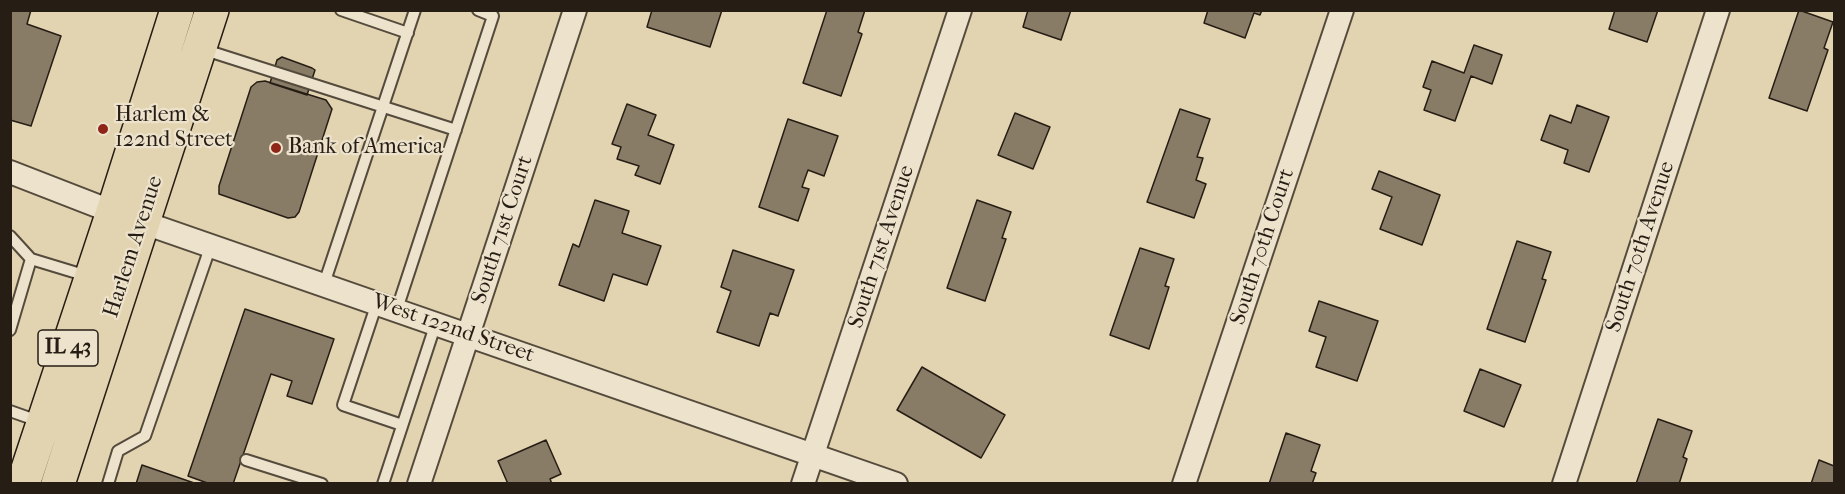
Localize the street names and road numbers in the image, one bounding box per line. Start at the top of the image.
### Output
street label: South 71st Court [467,153,539,307]
street label: South 70th Avenue [1601,158,1681,336]
street label: South 71st Avenue [843,162,921,332]
street label: South 70th Court [1225,166,1301,328]
street label: Harlem Avenue [99,173,169,321]
street label: West 122nd Street [369,289,537,369]
road number: IL 43 [38,330,98,366]

